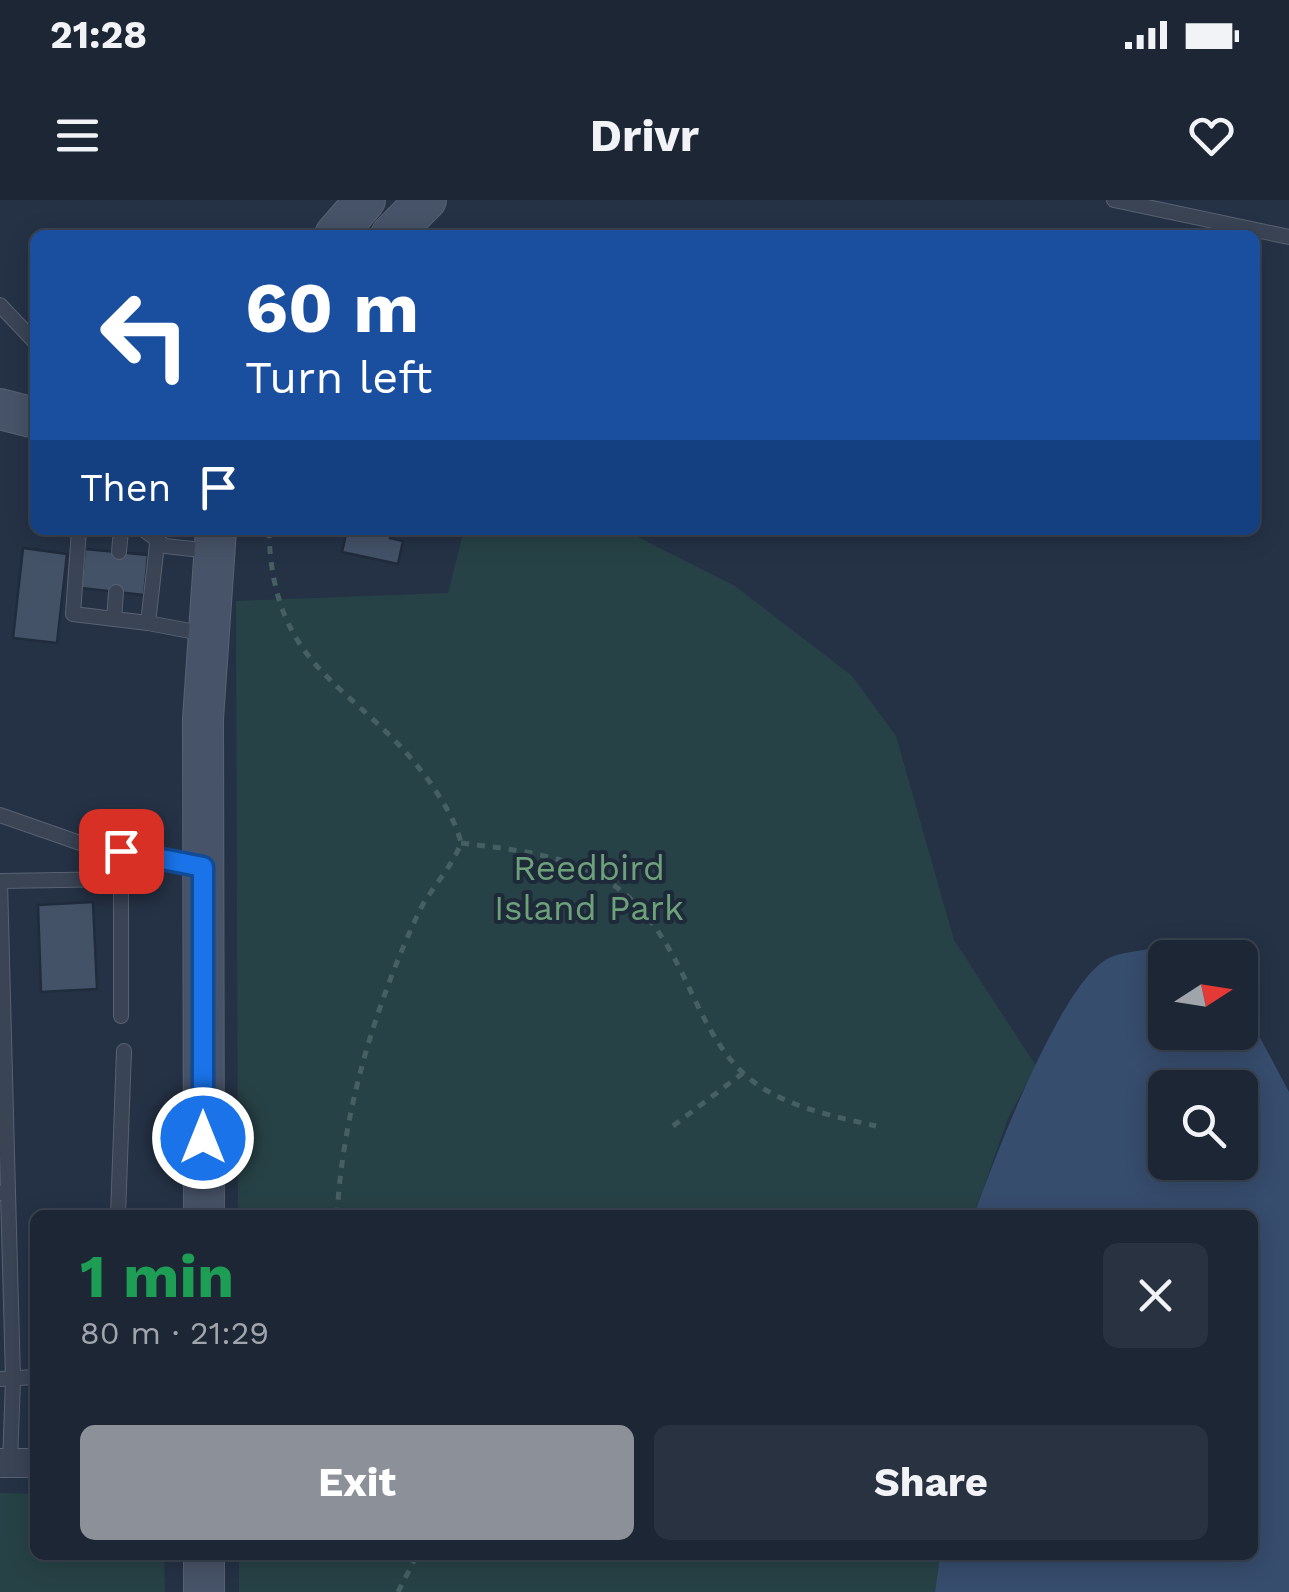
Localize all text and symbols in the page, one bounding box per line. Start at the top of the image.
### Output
text: 21:28 [50,13,147,57]
icon: menu [50,108,105,163]
icon: heart [1184,108,1239,163]
text: Drivr [590,109,699,162]
text: 60 m [245,267,419,349]
icon: left [80,270,210,400]
text: Turn left [245,351,432,404]
icon: arrive [191,460,246,515]
text: Then [80,466,171,510]
pin [79,809,164,894]
icon: arrive [94,824,149,879]
park label: Reedbird Island Park [494,847,684,929]
north arrow [1148,940,1258,1050]
map controls [1148,940,1258,1180]
button: search [1148,1070,1258,1180]
position arrow [151,1086,255,1190]
text: 1 min [80,1241,234,1312]
button: close [1103,1243,1208,1348]
text: 80 m · 21:29 [80,1314,269,1352]
button: Exit [80,1425,634,1540]
button: Share [654,1425,1208,1540]

